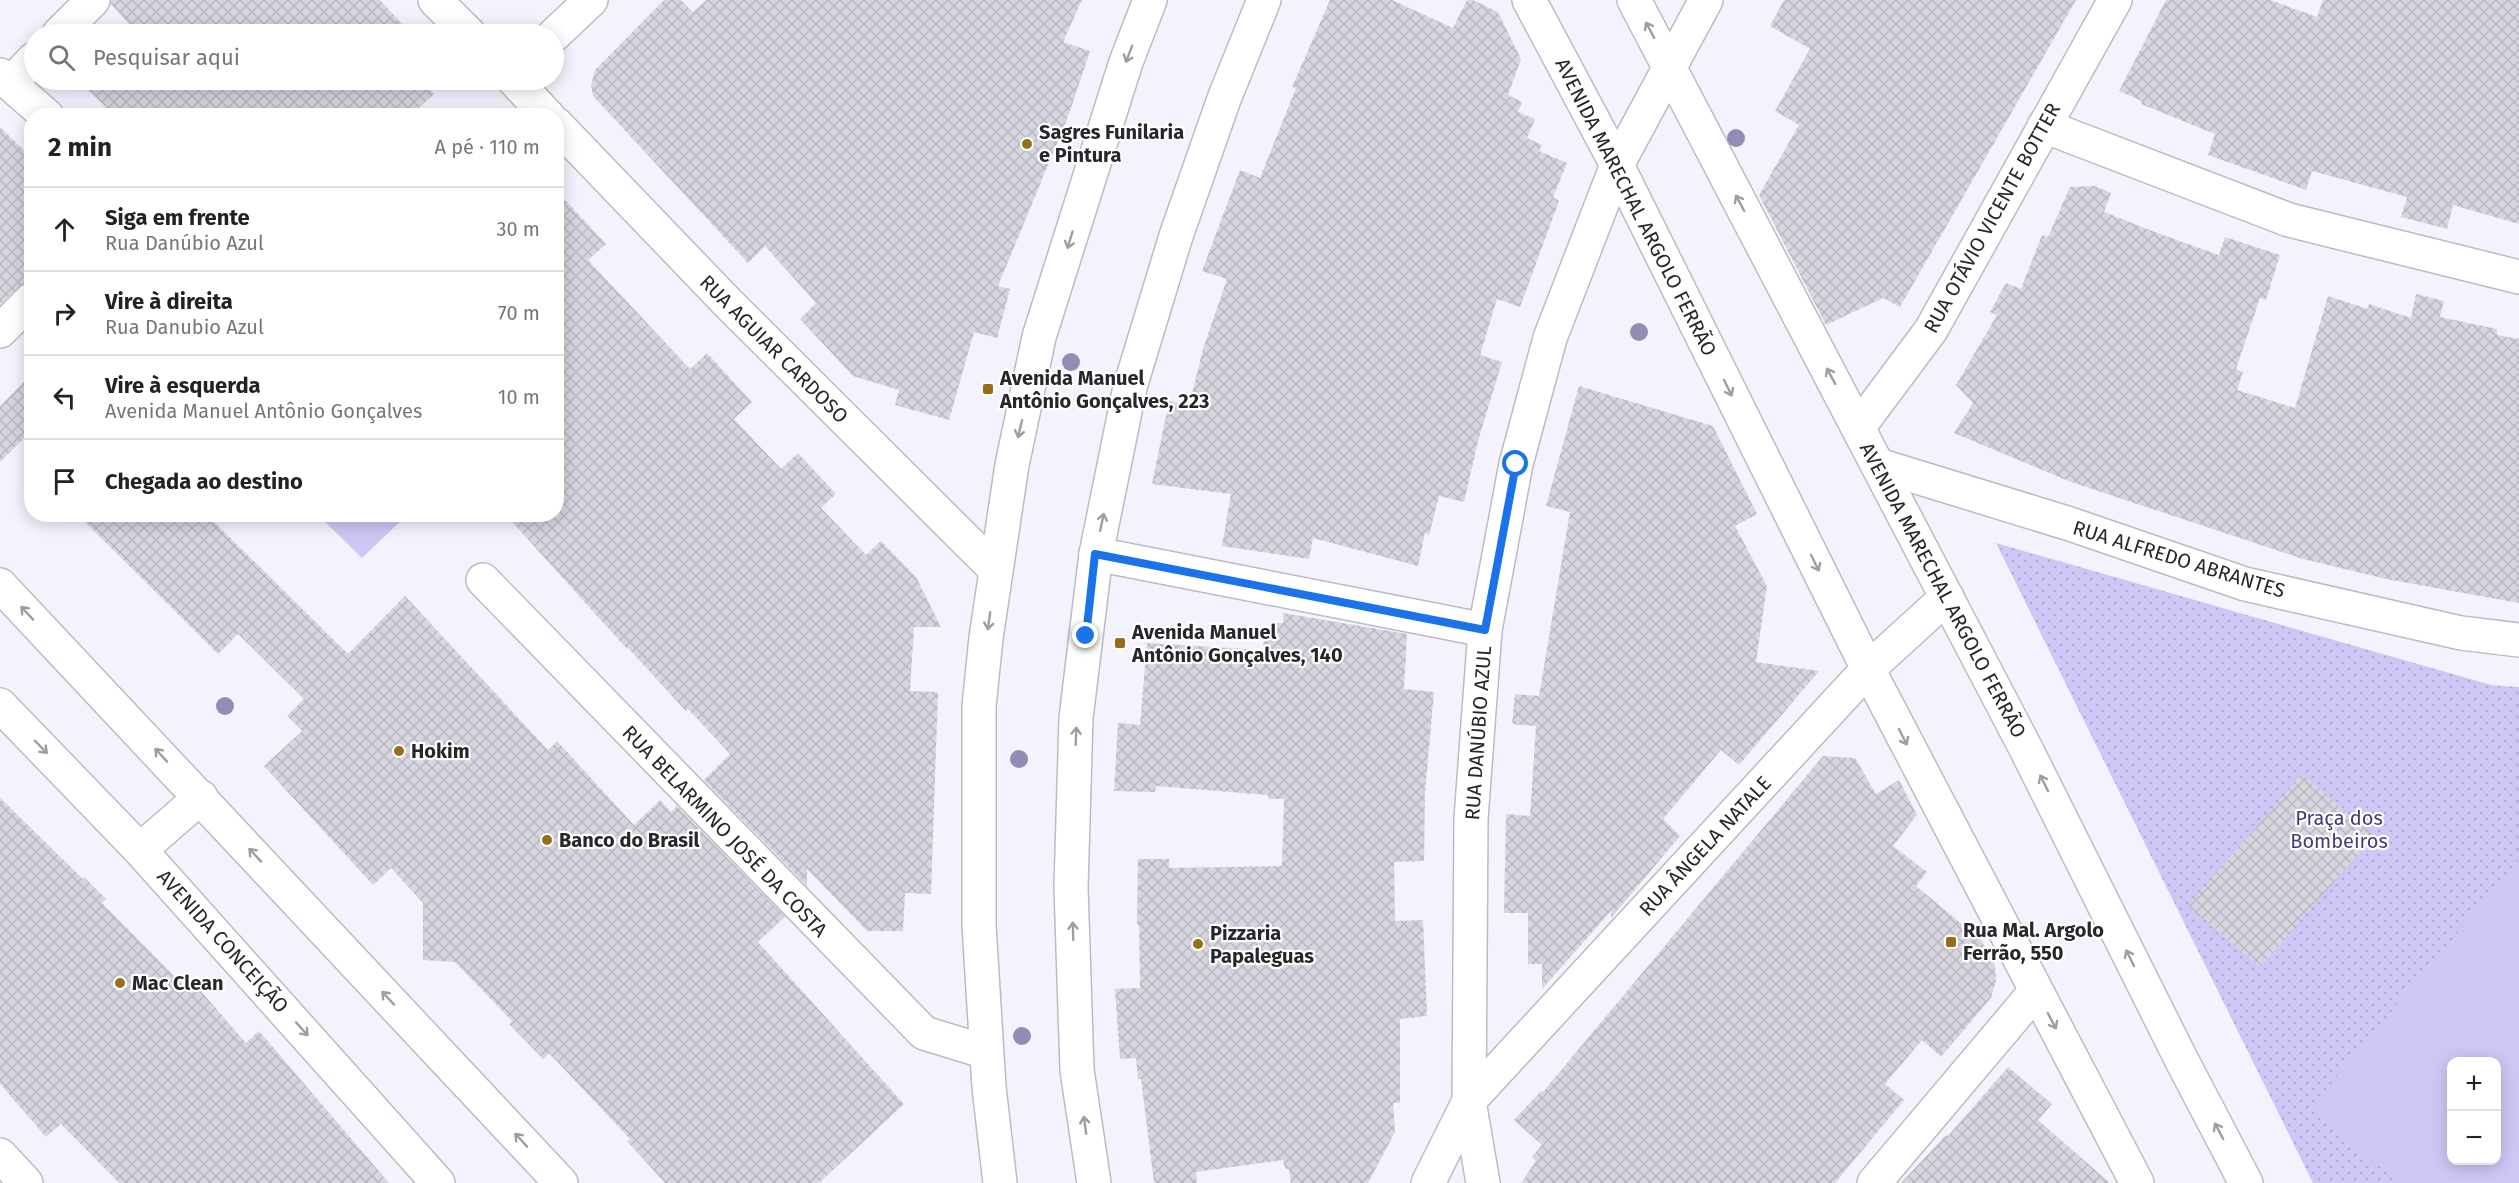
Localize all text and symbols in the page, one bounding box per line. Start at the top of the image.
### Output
one-way arrow [1644,22,1656,39]
search box [24,24,564,90]
icon: search [45,41,78,74]
text: Pesquisar aqui [93,44,240,71]
one-way arrow [1123,45,1134,63]
street label: AVENIDA MARECHAL ARGOLO FERRÃO [1550,54,1722,360]
street label: RUA OTÁVIO VICENTE BOTTER [1919,99,2065,337]
place label: Sagres Funilaria e Pintura [1039,120,1184,167]
text: 2 min [48,132,112,163]
text: A pé · 110 m [434,135,540,159]
marker: Sagres Funilaria e Pintura [1020,137,1034,151]
one-way arrow [1734,195,1746,212]
text: Siga em frente [105,204,250,231]
icon: ahead [48,213,81,246]
text: 30 m [496,217,540,241]
one-way arrow [1064,230,1075,249]
text: Rua Danúbio Azul [105,231,264,255]
street label: RUA AGUIAR CARDOSO [695,270,853,428]
text: Vire à direita [105,288,233,315]
icon: right [48,297,81,330]
text: 70 m [498,301,540,325]
text: Rua Danubio Azul [105,315,264,339]
place label: Avenida Manuel Antônio Gonçalves, 223 [999,366,1209,413]
one-way arrow [1825,367,1836,385]
text: Vire à esquerda [105,372,261,399]
one-way arrow [1723,379,1735,397]
icon: left [48,381,81,414]
marker: Avenida Manuel Antônio Gonçalves, 223 [981,382,995,396]
text: 10 m [498,385,540,409]
text: Avenida Manuel Antônio Gonçalves [105,399,422,423]
one-way arrow [1014,418,1025,438]
street label: AVENIDA MARECHAL ARGOLO FERRÃO [1855,438,2031,742]
route start [1502,450,1528,476]
icon: arrive [48,465,81,498]
text: Chegada ao destino [105,468,303,495]
one-way arrow [1097,512,1108,532]
street label: RUA ALFREDO ABRANTES [2070,515,2288,603]
one-way arrow [1810,554,1822,572]
one-way arrow [20,606,34,621]
one-way arrow [983,611,994,630]
place label: Avenida Manuel Antônio Gonçalves, 140 [1131,620,1343,667]
route end [1072,622,1098,648]
marker: Avenida Manuel Antônio Gonçalves, 140 [1113,636,1127,650]
street label: RUA DANÚBIO AZUL [1460,645,1496,821]
street label: RUA BELARMINO JOSÉ DA COSTA [618,720,833,942]
one-way arrow [1070,726,1081,746]
one-way arrow [1898,728,1910,746]
place label: Hokim [411,739,470,763]
one-way arrow [33,740,48,755]
marker: Hokim [392,744,406,758]
one-way arrow [154,748,168,763]
street label: RUA ÂNGELA NATALE [1634,771,1776,921]
one-way arrow [2037,774,2049,792]
park label: Praça dos Bombeiros [2290,806,2388,853]
place label: Banco do Brasil [559,828,700,852]
marker: Banco do Brasil [540,833,554,847]
one-way arrow [248,848,262,863]
street label: AVENIDA CONCEIÇÃO [152,864,294,1018]
place label: Rua Mal. Argolo Ferrão, 550 [1963,918,2104,965]
one-way arrow [1067,921,1078,941]
place label: Pizzaria Papaleguas [1210,921,1314,968]
marker: Rua Mal. Argolo Ferrão, 550 [1944,935,1958,949]
marker: Pizzaria Papaleguas [1191,937,1205,951]
one-way arrow [2124,949,2136,967]
place label: Mac Clean [132,971,223,995]
marker: Mac Clean [113,976,127,990]
one-way arrow [381,990,395,1005]
one-way arrow [2047,1012,2058,1030]
one-way arrow [295,1021,309,1036]
map controls [2447,1057,2501,1165]
button: + [2447,1057,2501,1111]
button: − [2447,1111,2501,1165]
one-way arrow [1080,1116,1091,1136]
one-way arrow [2213,1123,2224,1141]
one-way arrow [514,1133,528,1148]

